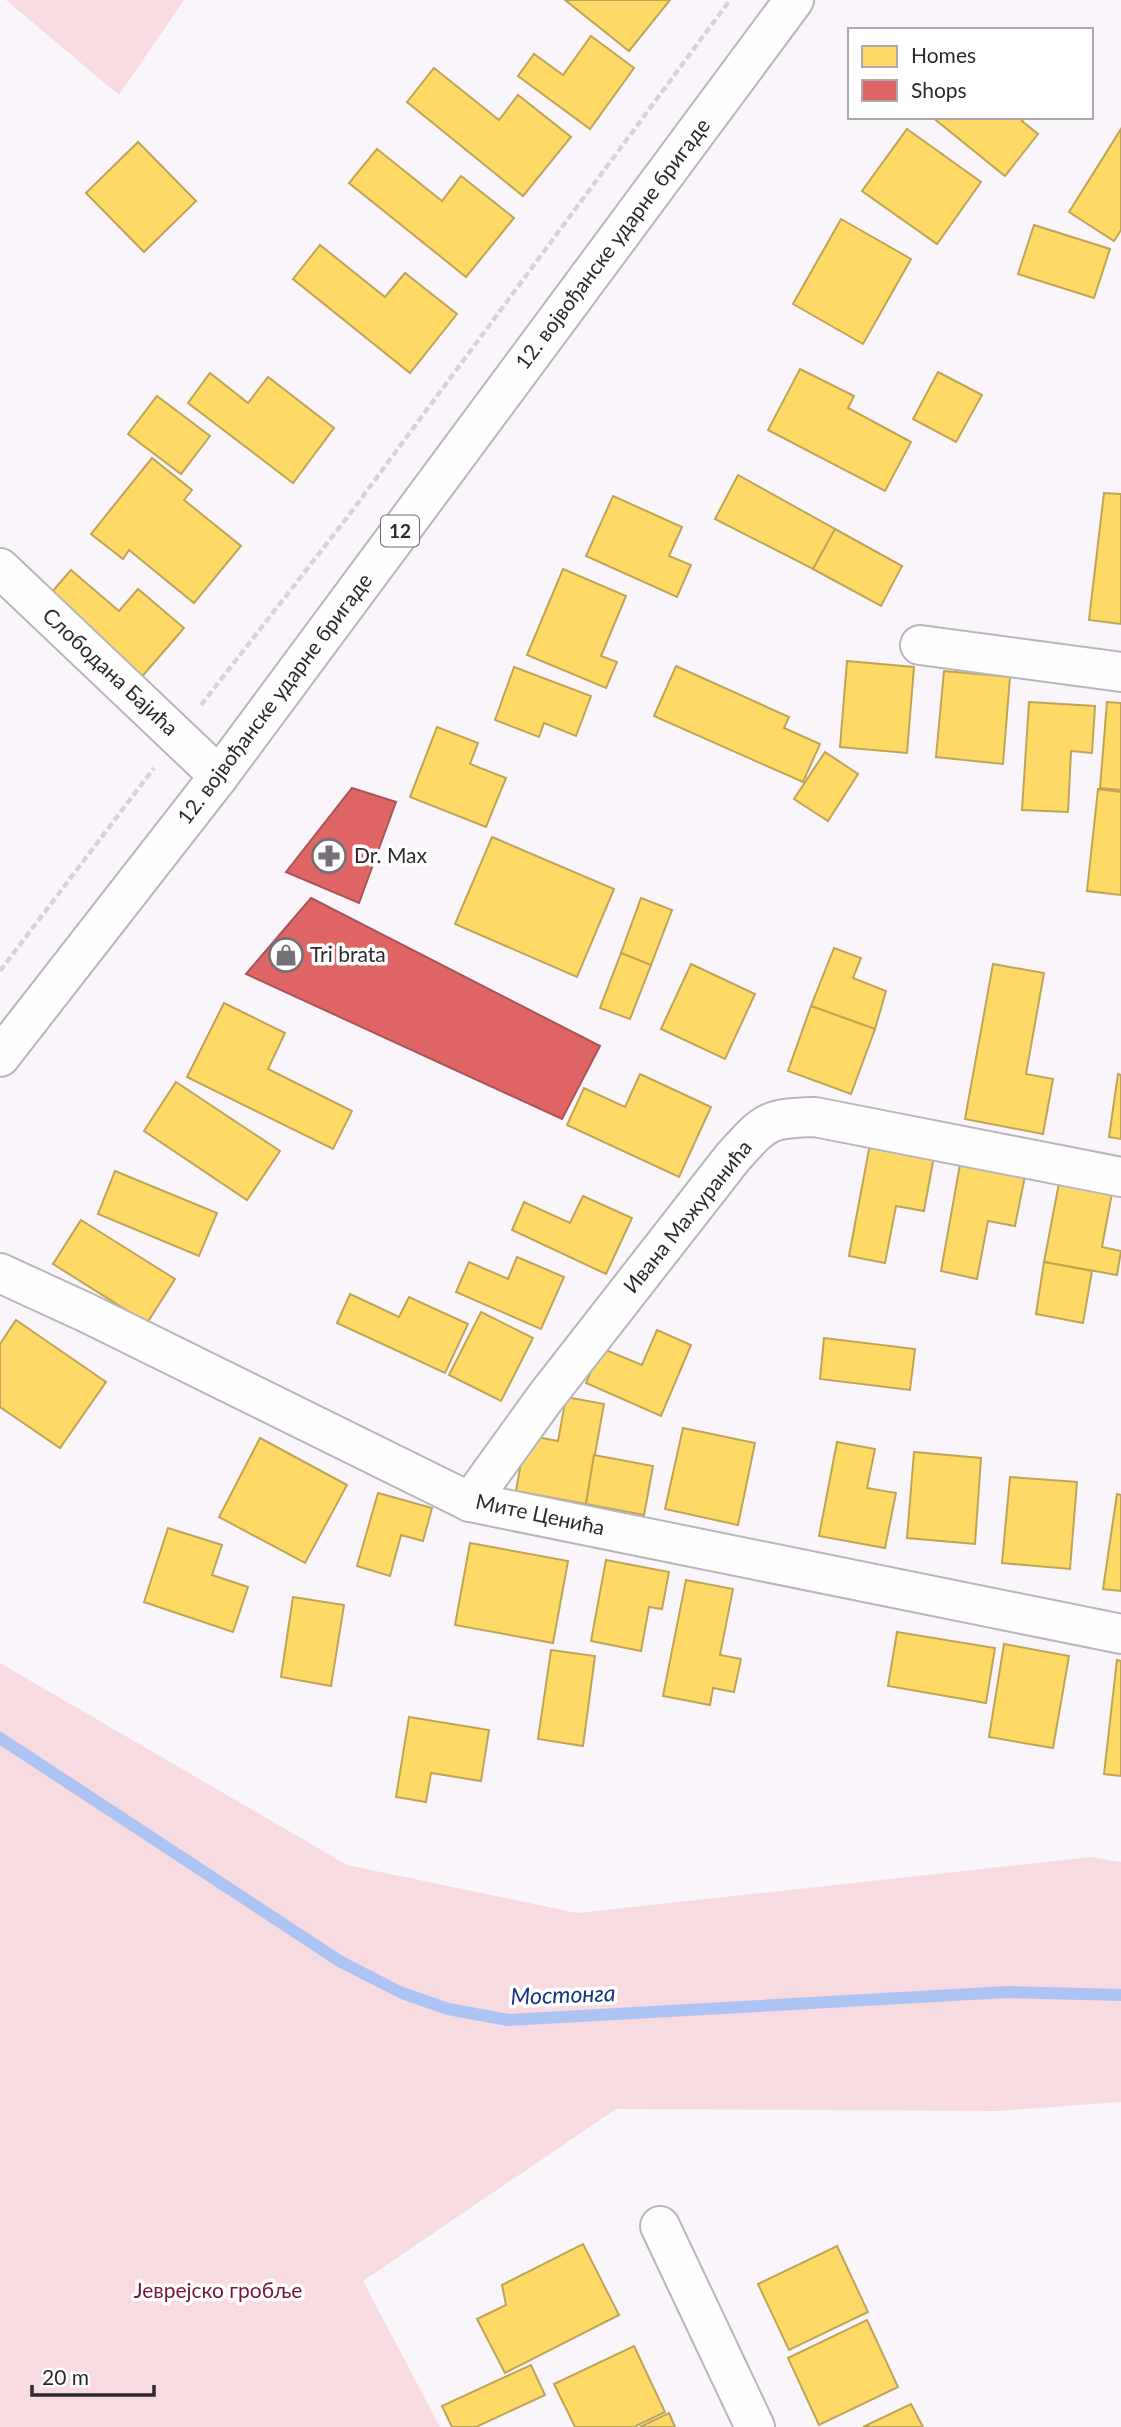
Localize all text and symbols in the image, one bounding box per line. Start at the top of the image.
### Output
legend [848,28,1093,119]
text: Homes [911,42,976,67]
text: Shops [911,77,967,102]
street label: 12. војвођанске ударне бригаде [509,113,714,373]
road number: 12 [381,516,419,546]
street label: 12. војвођанске ударне бригаде [171,568,376,828]
street label: Слободана Бајића [38,602,184,740]
pharmacy icon: Dr. Max [310,837,348,875]
place label: Dr. Max [354,842,428,867]
shop icon: Tri brata [267,936,305,974]
place label: Tri brata [310,941,386,966]
street label: Ивана Мажуранића [617,1135,756,1298]
street label: Мите Ценића [474,1488,607,1539]
water label: Мостонга [510,1978,616,2010]
park label: Јеврејско гробље [134,2277,302,2302]
scale bar [32,2354,154,2398]
text: 20 m [42,2364,89,2389]

